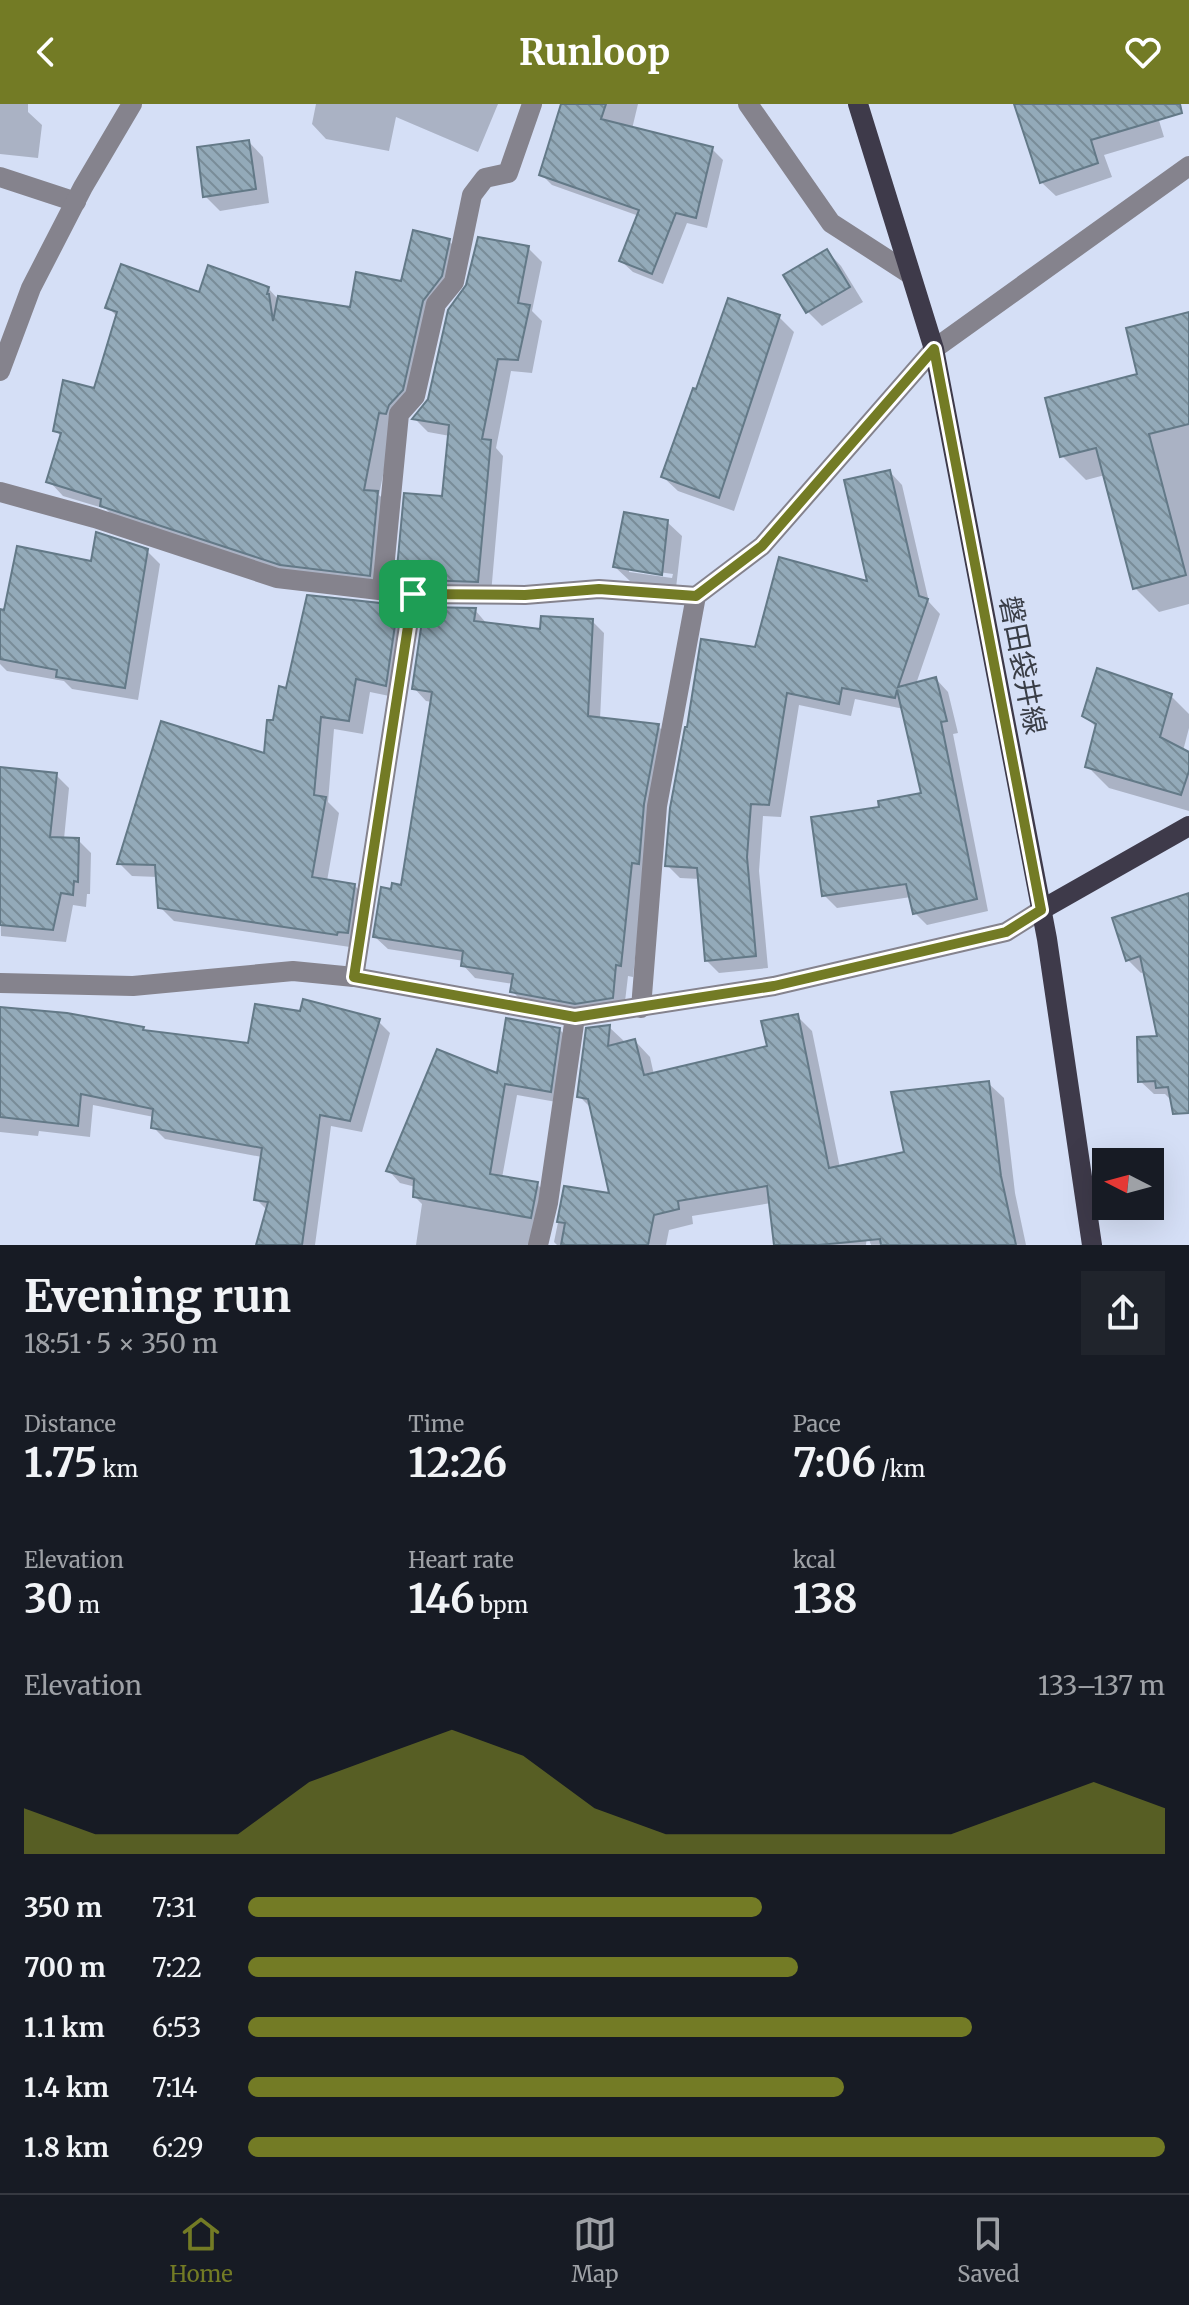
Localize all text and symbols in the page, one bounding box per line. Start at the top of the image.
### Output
icon: back [24,30,68,74]
text: Runloop [519,30,670,75]
icon: heart [1121,30,1165,74]
pin [379,560,447,628]
icon: arrive [391,572,435,616]
street label: 磐田袋井線 [992,593,1054,737]
north arrow [1092,1148,1164,1220]
map controls [1092,1148,1164,1220]
text: Evening run [24,1269,291,1324]
button: share [1081,1271,1165,1355]
text: 18:51 · 5 × 350 m [24,1327,218,1360]
text: Distance [24,1410,116,1438]
text: Time [408,1410,464,1438]
text: Pace [793,1410,841,1438]
text: 1.75 [24,1438,97,1488]
text: 12:26 [408,1438,507,1488]
text: 7:06 [793,1438,876,1488]
text: km [97,1455,138,1483]
text: /km [876,1455,925,1483]
text: Elevation [24,1546,124,1574]
text: Heart rate [408,1546,514,1574]
text: kcal [793,1546,836,1574]
text: 30 [24,1574,73,1624]
text: 146 [408,1574,475,1624]
text: 138 [793,1574,858,1624]
text: m [73,1591,100,1619]
text: bpm [475,1591,528,1619]
text: Elevation [24,1669,142,1702]
text: 133–137 m [1038,1669,1165,1702]
text: 350 m [24,1891,102,1924]
text: 7:31 [152,1891,197,1924]
text: 700 m [24,1951,106,1984]
text: 7:22 [152,1951,202,1984]
text: 1.1 km [24,2011,105,2044]
text: 6:53 [152,2011,201,2044]
text: 1.4 km [24,2071,109,2104]
text: 7:14 [152,2071,197,2104]
text: 1.8 km [24,2131,109,2164]
text: 6:29 [152,2131,203,2164]
tab: Home [169,2212,233,2288]
tab: Map [572,2212,618,2288]
tab: Saved [957,2212,1020,2288]

